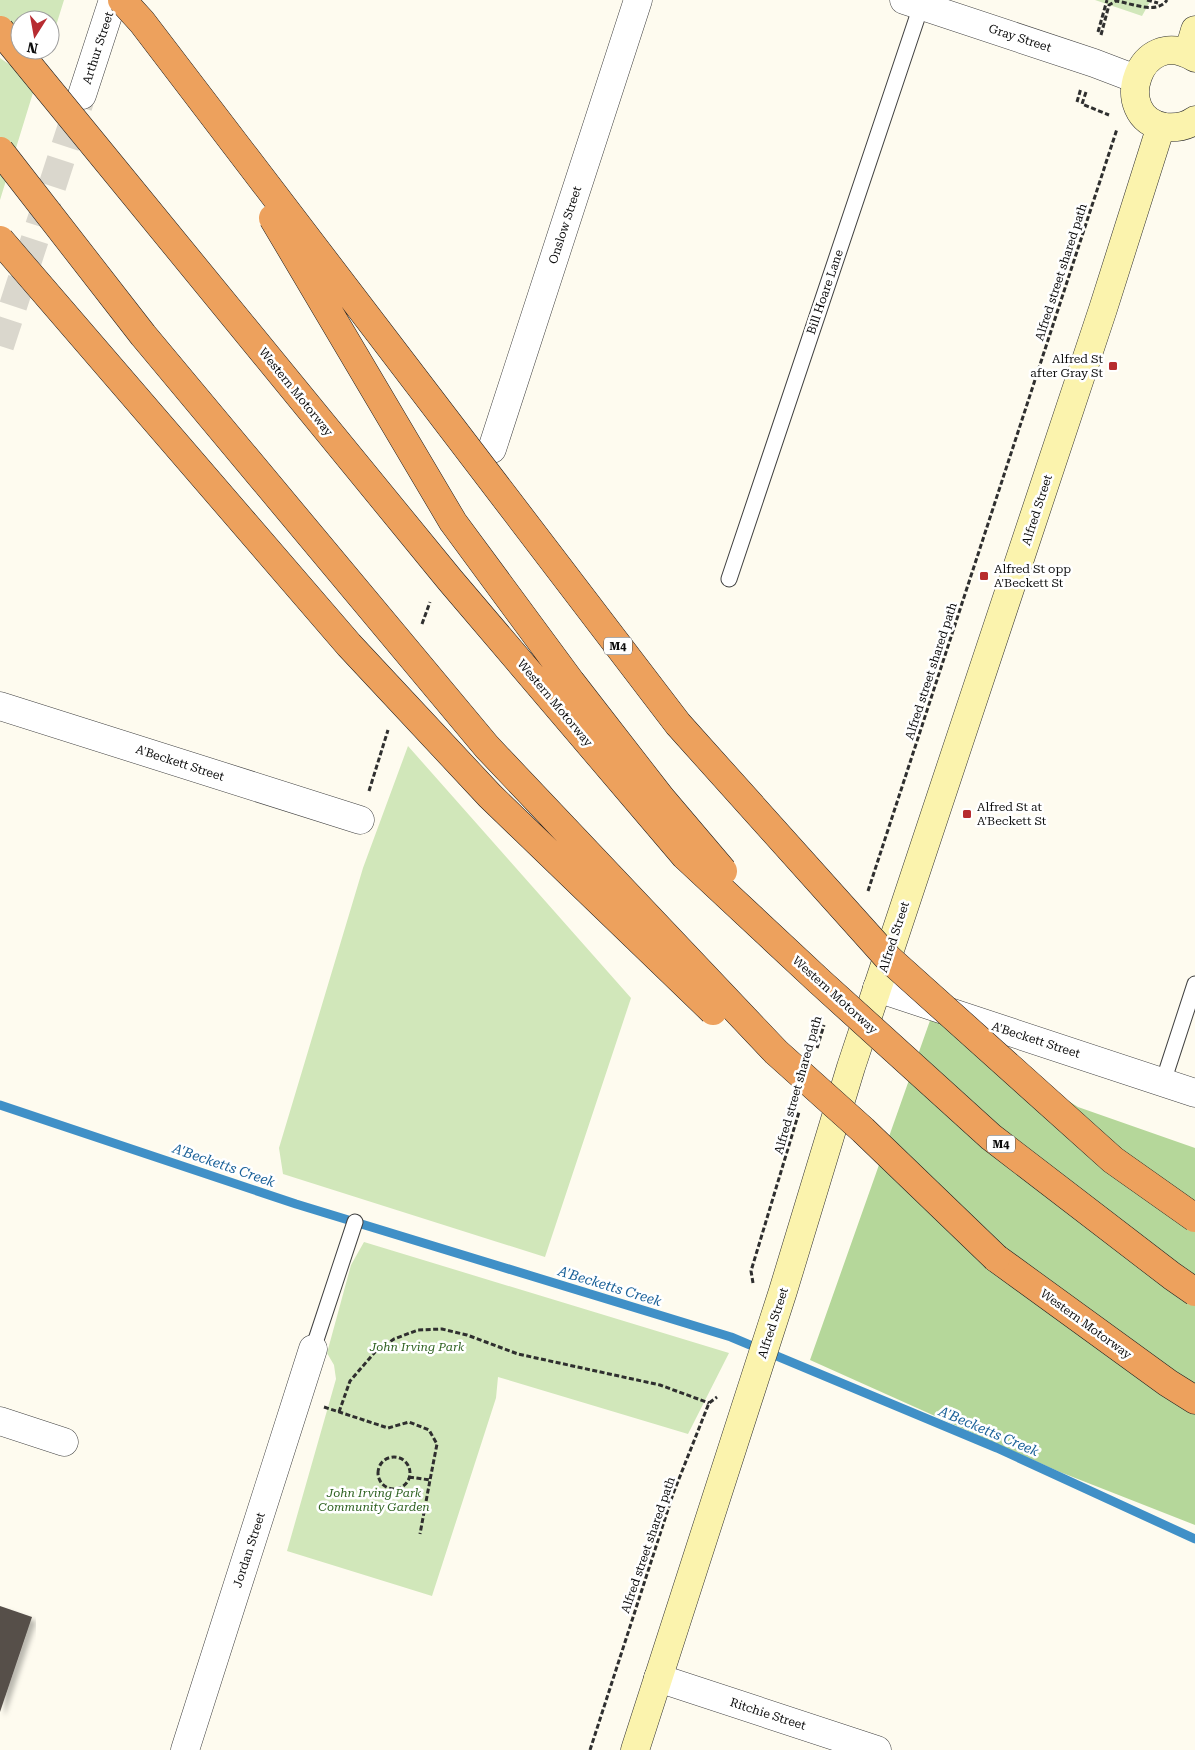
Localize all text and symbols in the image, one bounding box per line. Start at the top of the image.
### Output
street label: Arthur Street [80,9,116,86]
north arrow [10,10,60,60]
street label: Gray Street [987,21,1054,55]
text: N [25,39,39,57]
street label: Onslow Street [546,184,584,266]
street label: Alfred street shared path [1032,201,1090,342]
street label: Bill Hoare Lane [804,247,846,336]
street label: Western Motorway [256,345,336,440]
place label: Alfred St after Gray St [1030,352,1104,380]
marker: Alfred St after Gray St [1107,360,1119,372]
street label: Alfred Street [1019,472,1055,547]
place label: Alfred St opp A'Beckett St [994,562,1071,590]
marker: Alfred St opp A'Beckett St [978,570,990,582]
street label: Alfred street shared path [902,600,960,741]
road number: M4 [604,637,632,654]
street label: Western Motorway [515,657,596,750]
street label: A'Beckett Street [134,742,226,784]
place label: Alfred St at A'Beckett St [977,800,1047,828]
marker: Alfred St at A'Beckett St [961,808,973,820]
street label: Alfred Street [876,899,912,974]
street label: Western Motorway [790,953,881,1037]
street label: Alfred street shared path [772,1014,825,1156]
street label: A'Beckett Street [990,1019,1082,1061]
road number: M4 [987,1136,1015,1152]
water label: A'Becketts Creek [170,1140,278,1190]
water label: A'Becketts Creek [555,1262,664,1309]
street label: Alfred Street [755,1285,791,1360]
street label: Western Motorway [1038,1286,1135,1362]
park label: John Irving Park [369,1340,465,1354]
water label: A'Becketts Creek [936,1402,1042,1459]
street label: Alfred street shared path [618,1475,678,1615]
park label: John Irving Park Community Garden [318,1486,430,1514]
street label: Jordan Street [230,1510,268,1589]
street label: Ritchie Street [728,1695,808,1733]

